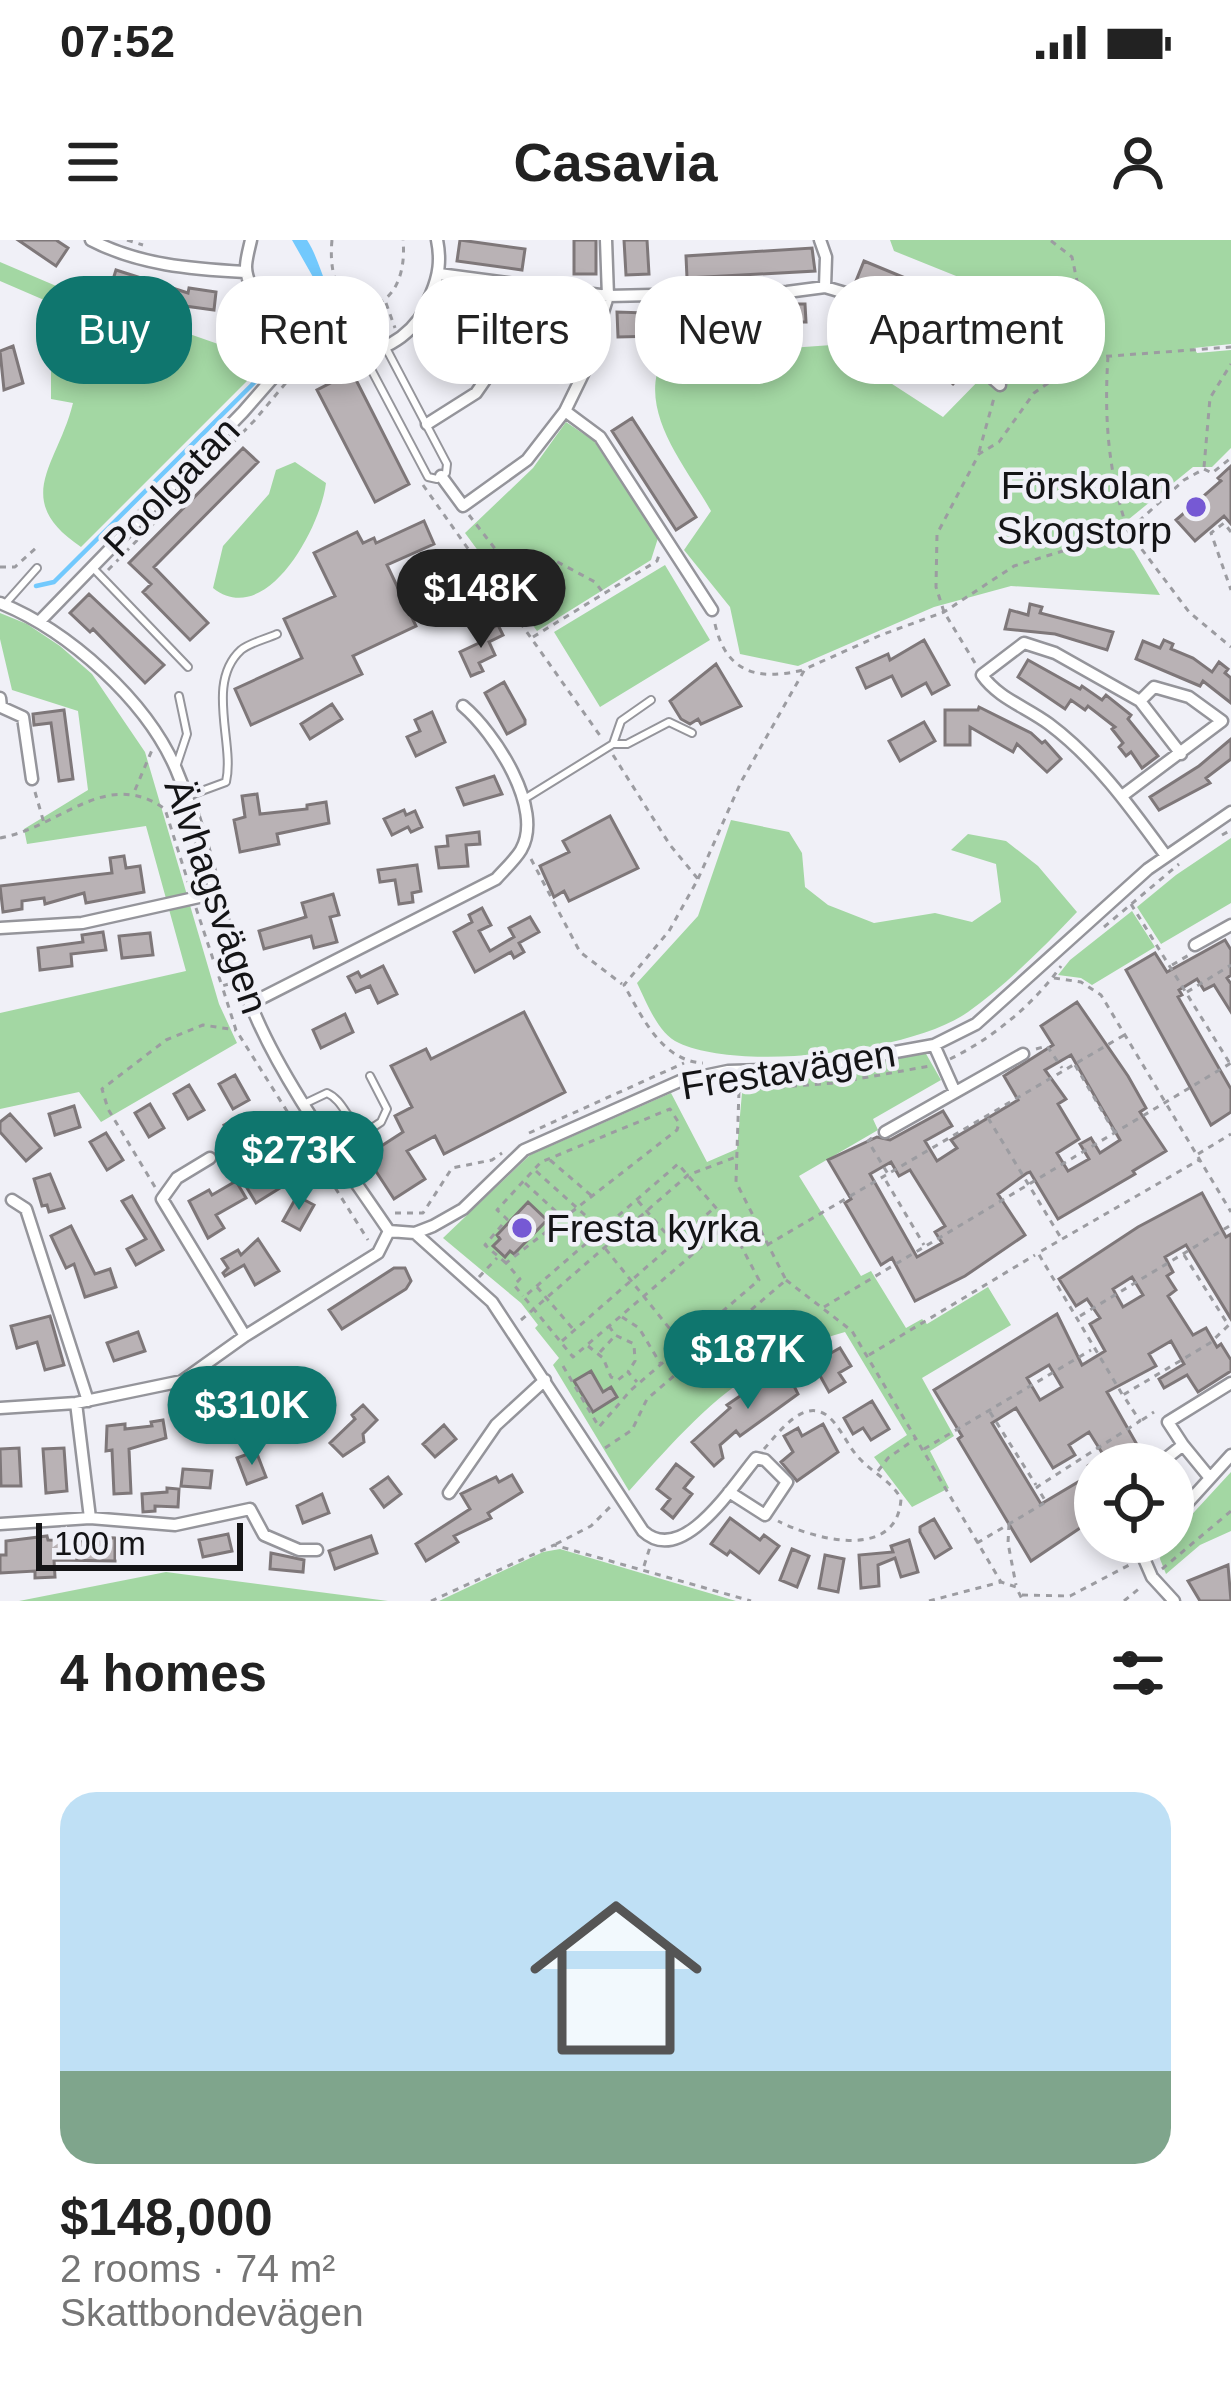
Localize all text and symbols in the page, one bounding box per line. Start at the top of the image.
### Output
text: 07:52 [60,16,175,67]
icon: menu [60,129,126,195]
icon: person [1105,129,1171,195]
text: Casavia [513,132,718,192]
chip: Buy [36,276,192,384]
chip: Rent [216,276,389,384]
chip: Filters [413,276,611,384]
chip: New [635,276,803,384]
chip: Apartment [827,276,1105,384]
street label: Poolgatan [95,408,248,564]
place label: Förskolan Skogstorp [996,464,1172,552]
marker: Förskolan Skogstorp [1183,494,1209,520]
pin: $148K [397,549,565,651]
text: $148K [424,566,538,609]
street label: Älvhagsvägen [156,773,277,1019]
street label: Frestavägen [678,1031,899,1108]
pin: $273K [215,1111,383,1213]
text: $273K [242,1128,356,1171]
place label: Fresta kyrka [546,1207,761,1250]
marker: Fresta kyrka [509,1215,535,1241]
pin: $187K [664,1310,832,1412]
text: $187K [691,1327,805,1370]
pin: $310K [168,1366,336,1468]
text: $310K [195,1383,309,1426]
map controls [1074,1443,1194,1563]
button: locate [1074,1443,1194,1563]
scale bar [36,1517,243,1570]
text: 100 m [54,1525,146,1562]
icon: filters [1105,1640,1171,1706]
text: 4 homes [60,1645,267,1702]
icon: home [508,1870,724,2086]
text: $148,000 [60,2189,273,2246]
text: 2 rooms · 74 m² [60,2247,335,2290]
text: Skattbondevägen [60,2291,364,2334]

